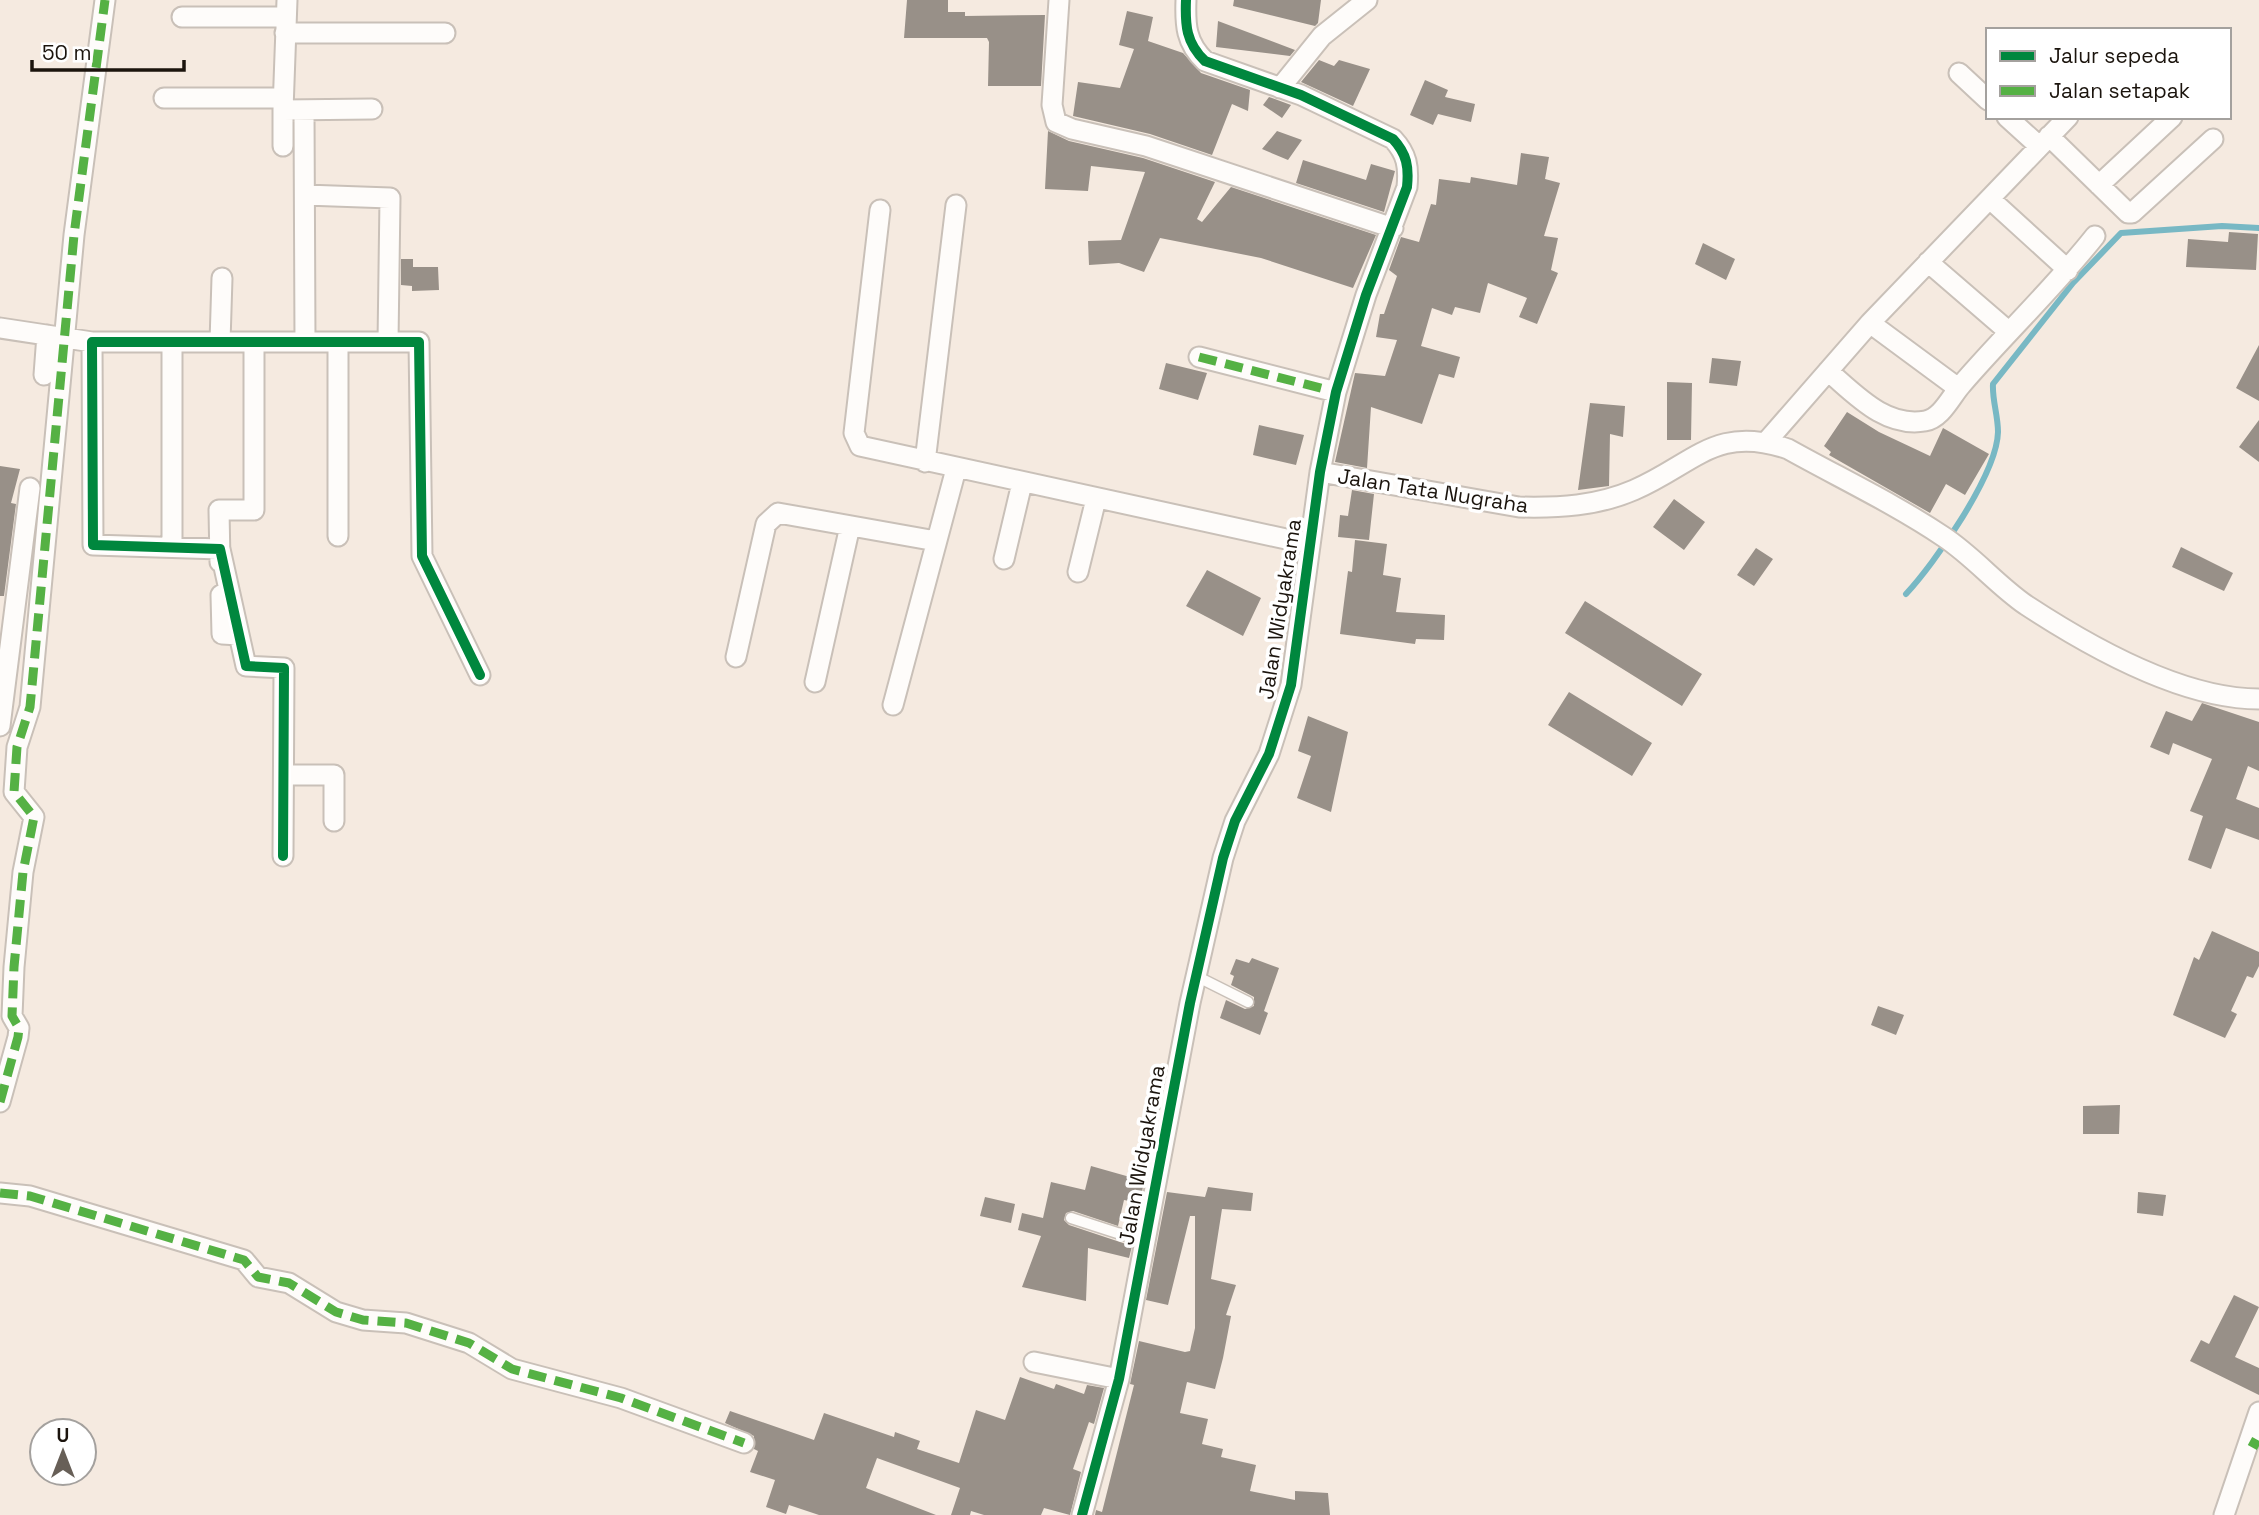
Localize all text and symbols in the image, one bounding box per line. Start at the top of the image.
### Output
scale bar [32,28,184,72]
legend [1986,28,2231,119]
text: 50 m [42,39,92,66]
text: Jalur sepeda [2049,42,2179,69]
text: Jalan setapak [2049,77,2190,104]
street label: Jalan Tata Nugraha [1336,462,1530,519]
street label: Jalan Widyakrama [1252,517,1307,701]
street label: Jalan Widyakrama [1112,1063,1171,1247]
north arrow [28,1417,98,1487]
text: U [57,1423,69,1448]

